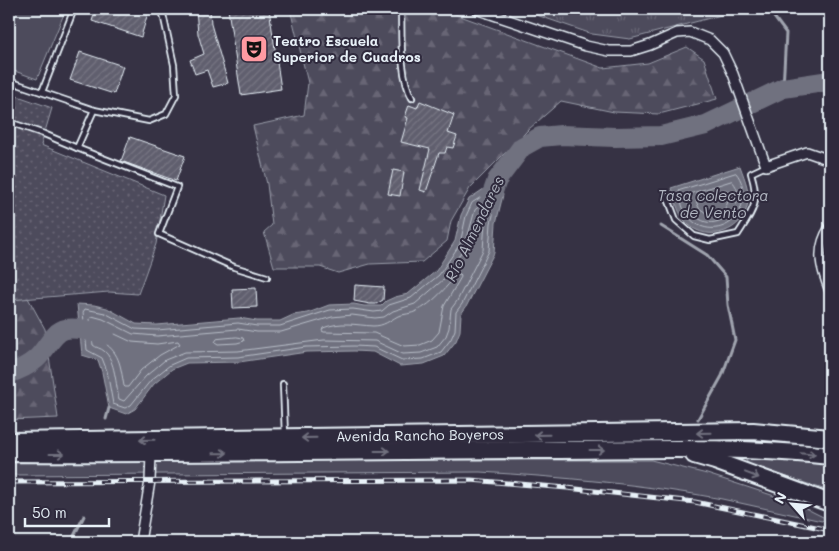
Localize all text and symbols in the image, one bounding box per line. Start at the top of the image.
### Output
place label: Teatro Escuela Superior de Cuadros [273,31,421,66]
theatre icon: Teatro Escuela Superior de Cuadros [239,34,269,64]
water label: Río Almendares [440,173,508,284]
water label: Tasa colectora de Vento [657,185,769,222]
street label: Avenida Rancho Boyeros [336,424,504,446]
one-way arrow [697,428,713,438]
one-way arrow [534,430,550,440]
one-way arrow [302,433,318,443]
one-way arrow [139,435,156,445]
one-way arrow [589,445,605,455]
one-way arrow [374,446,390,456]
one-way arrow [212,448,228,458]
one-way arrow [49,449,65,458]
one-way arrow [800,449,816,459]
one-way arrow [744,471,759,480]
north arrow [766,478,816,528]
text: N [769,489,791,507]
scale bar [25,496,109,528]
text: 50 m [32,502,67,522]

